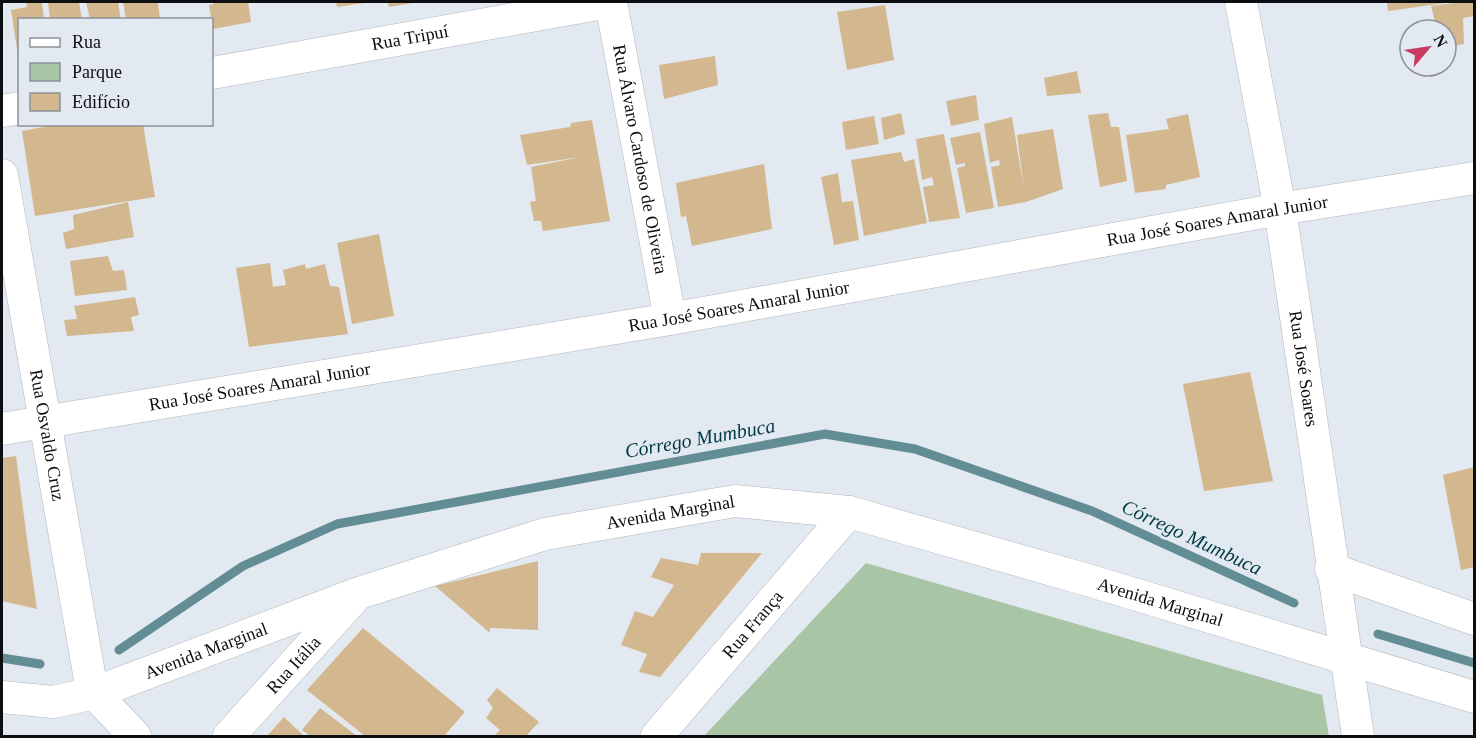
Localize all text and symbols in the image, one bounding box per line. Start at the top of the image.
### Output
legend [18,18,213,126]
north arrow [1398,18,1458,78]
street label: Rua Tripuí [370,21,450,54]
text: Rua [72,32,101,52]
text: N [1430,32,1451,51]
street label: Rua Álvaro Cardoso de Oliveira [609,43,671,276]
text: Parque [72,62,122,82]
text: Edifício [72,92,130,112]
street label: Rua José Soares Amaral Junior [1105,192,1329,250]
street label: Rua José Soares Amaral Junior [627,277,851,336]
street label: Rua José Soares [1285,309,1322,428]
street label: Rua José Soares Amaral Junior [147,359,372,415]
street label: Rua Osvaldo Cruz [26,368,69,502]
water label: Córrego Mumbuca [623,414,777,463]
street label: Avenida Marginal [605,491,736,533]
water label: Córrego Mumbuca [1118,495,1266,580]
street label: Avenida Marginal [1095,574,1225,630]
street label: Rua França [718,587,787,662]
street label: Avenida Marginal [142,618,270,683]
street label: Rua Itália [262,632,325,698]

